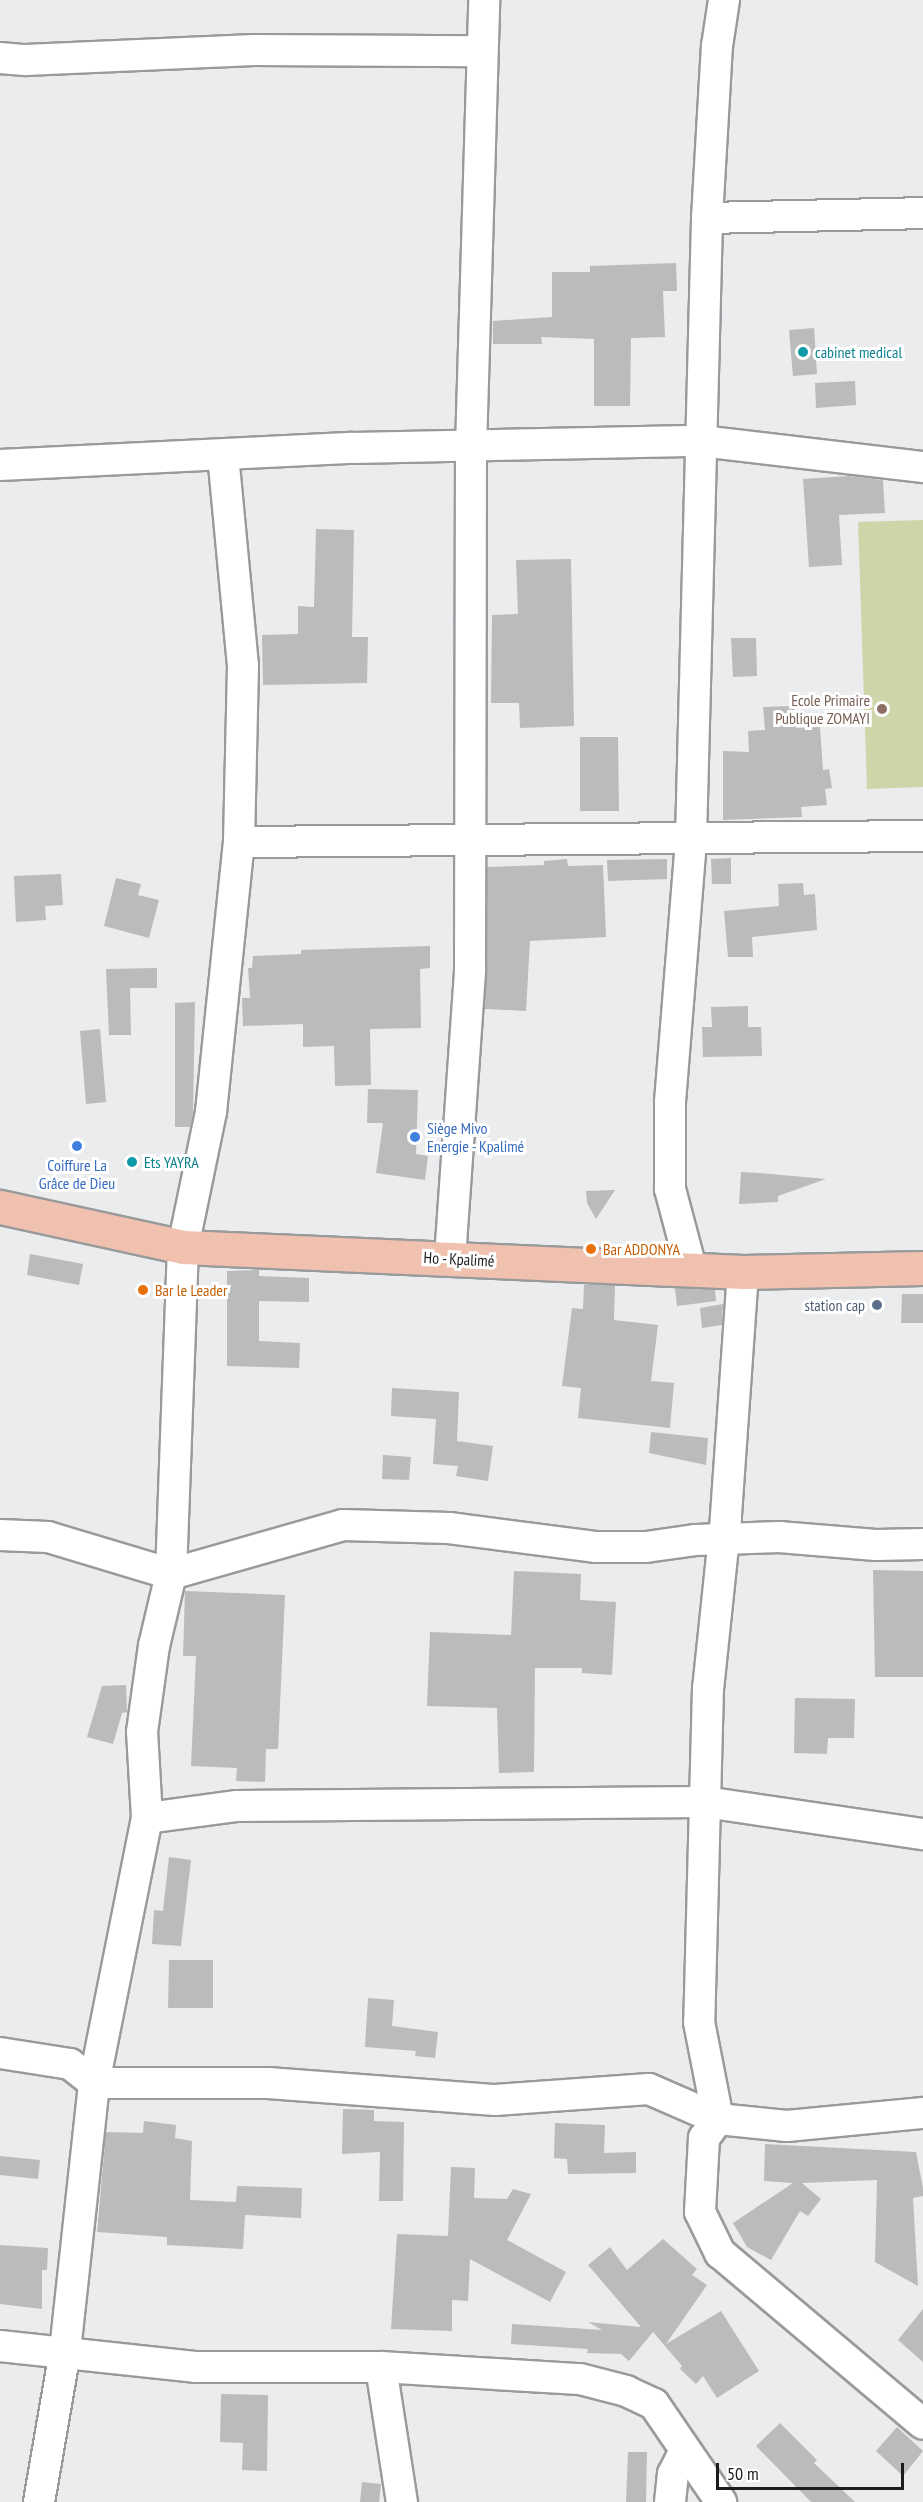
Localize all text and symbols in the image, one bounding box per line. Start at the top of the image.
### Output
place label: cabinet medical [815,342,902,362]
marker: cabinet medical [796,345,810,359]
place label: Ecole Primaire Publique ZOMAYI [775,690,870,728]
marker: Ecole Primaire Publique ZOMAYI [875,702,889,716]
place label: Siège Mivo Energie - Kpalimé [427,1118,525,1156]
marker: Siège Mivo Energie - Kpalimé [408,1130,422,1144]
marker: Coiffure La Grâce de Dieu [70,1139,84,1153]
place label: Ets YAYRA [144,1152,199,1172]
place label: Coiffure La Grâce de Dieu [39,1155,115,1193]
marker: Ets YAYRA [125,1155,139,1169]
place label: Bar ADDONYA [603,1239,680,1259]
marker: Bar ADDONYA [584,1242,598,1256]
street label: Ho - Kpalimé [423,1248,495,1270]
place label: Bar le Leader [155,1280,227,1300]
marker: Bar le Leader [136,1283,150,1297]
place label: station cap [805,1295,865,1315]
marker: station cap [870,1298,884,1312]
scale bar [719,2451,906,2489]
text: 50 m [727,2462,759,2485]

